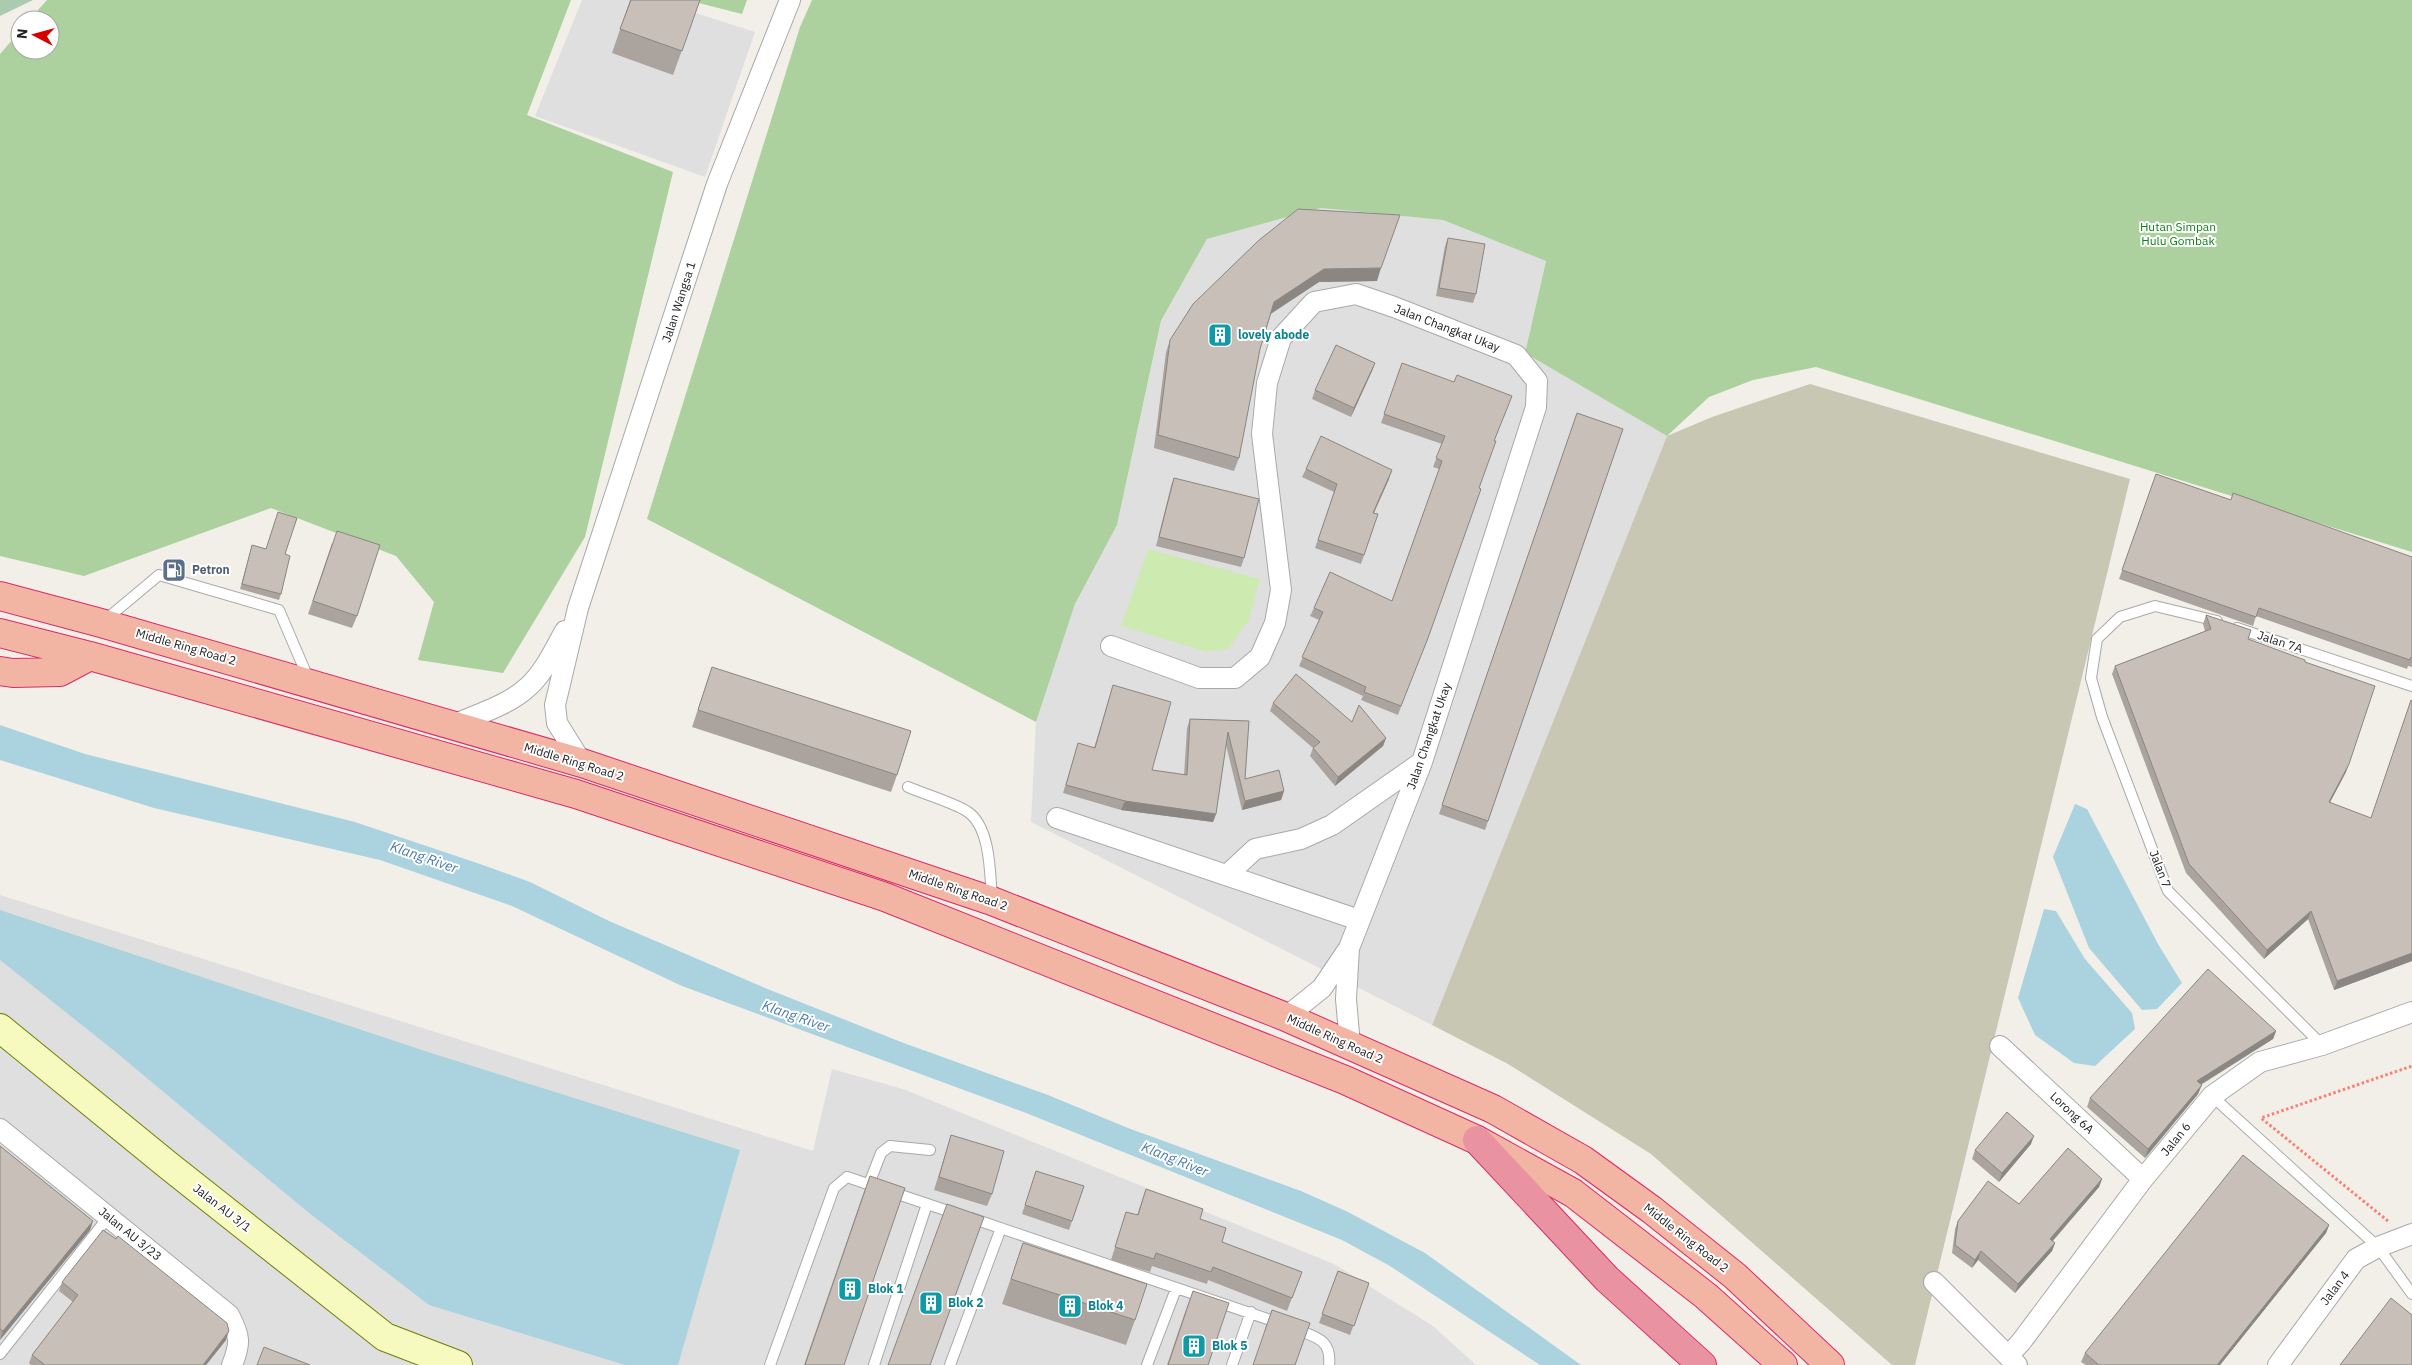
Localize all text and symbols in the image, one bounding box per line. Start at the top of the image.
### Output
north arrow [10,10,60,60]
text: N [13,28,32,40]
park label: Hutan Simpan Hulu Gombak [2140,219,2216,248]
street label: Jalan Wangsa 1 [658,259,699,344]
street label: Jalan Changkat Ukay [1392,300,1502,355]
building icon: lovely abode [1207,322,1233,348]
place label: lovely abode [1238,327,1309,342]
fuel station icon: Petron [161,557,187,583]
place label: Petron [192,562,230,577]
street label: Middle Ring Road 2 [134,625,238,668]
street label: Jalan 7A [2256,627,2305,656]
street label: Jalan Changkat Ukay [1403,680,1454,791]
street label: Middle Ring Road 2 [522,739,626,784]
water label: Klang River [388,837,461,877]
street label: Jalan 7 [2146,848,2174,890]
street label: Middle Ring Road 2 [907,866,1010,913]
water label: Klang River [760,996,833,1036]
street label: Middle Ring Road 2 [1285,1011,1386,1066]
street label: Lorong 6A [2047,1089,2098,1137]
street label: Jalan 6 [2157,1119,2194,1159]
water label: Klang River [1139,1138,1212,1181]
street label: Jalan AU 3/1 [190,1180,254,1235]
street label: Middle Ring Road 2 [1641,1200,1732,1275]
street label: Jalan AU 3/23 [96,1204,165,1264]
street label: Jalan 4 [2317,1268,2352,1308]
building icon: Blok 1 [837,1276,863,1302]
place label: Blok 1 [868,1281,903,1296]
building icon: Blok 2 [918,1290,944,1316]
building icon: Blok 4 [1057,1293,1083,1319]
place label: Blok 2 [948,1295,983,1310]
place label: Blok 4 [1088,1298,1123,1313]
building icon: Blok 5 [1181,1333,1207,1359]
place label: Blok 5 [1212,1338,1247,1353]

